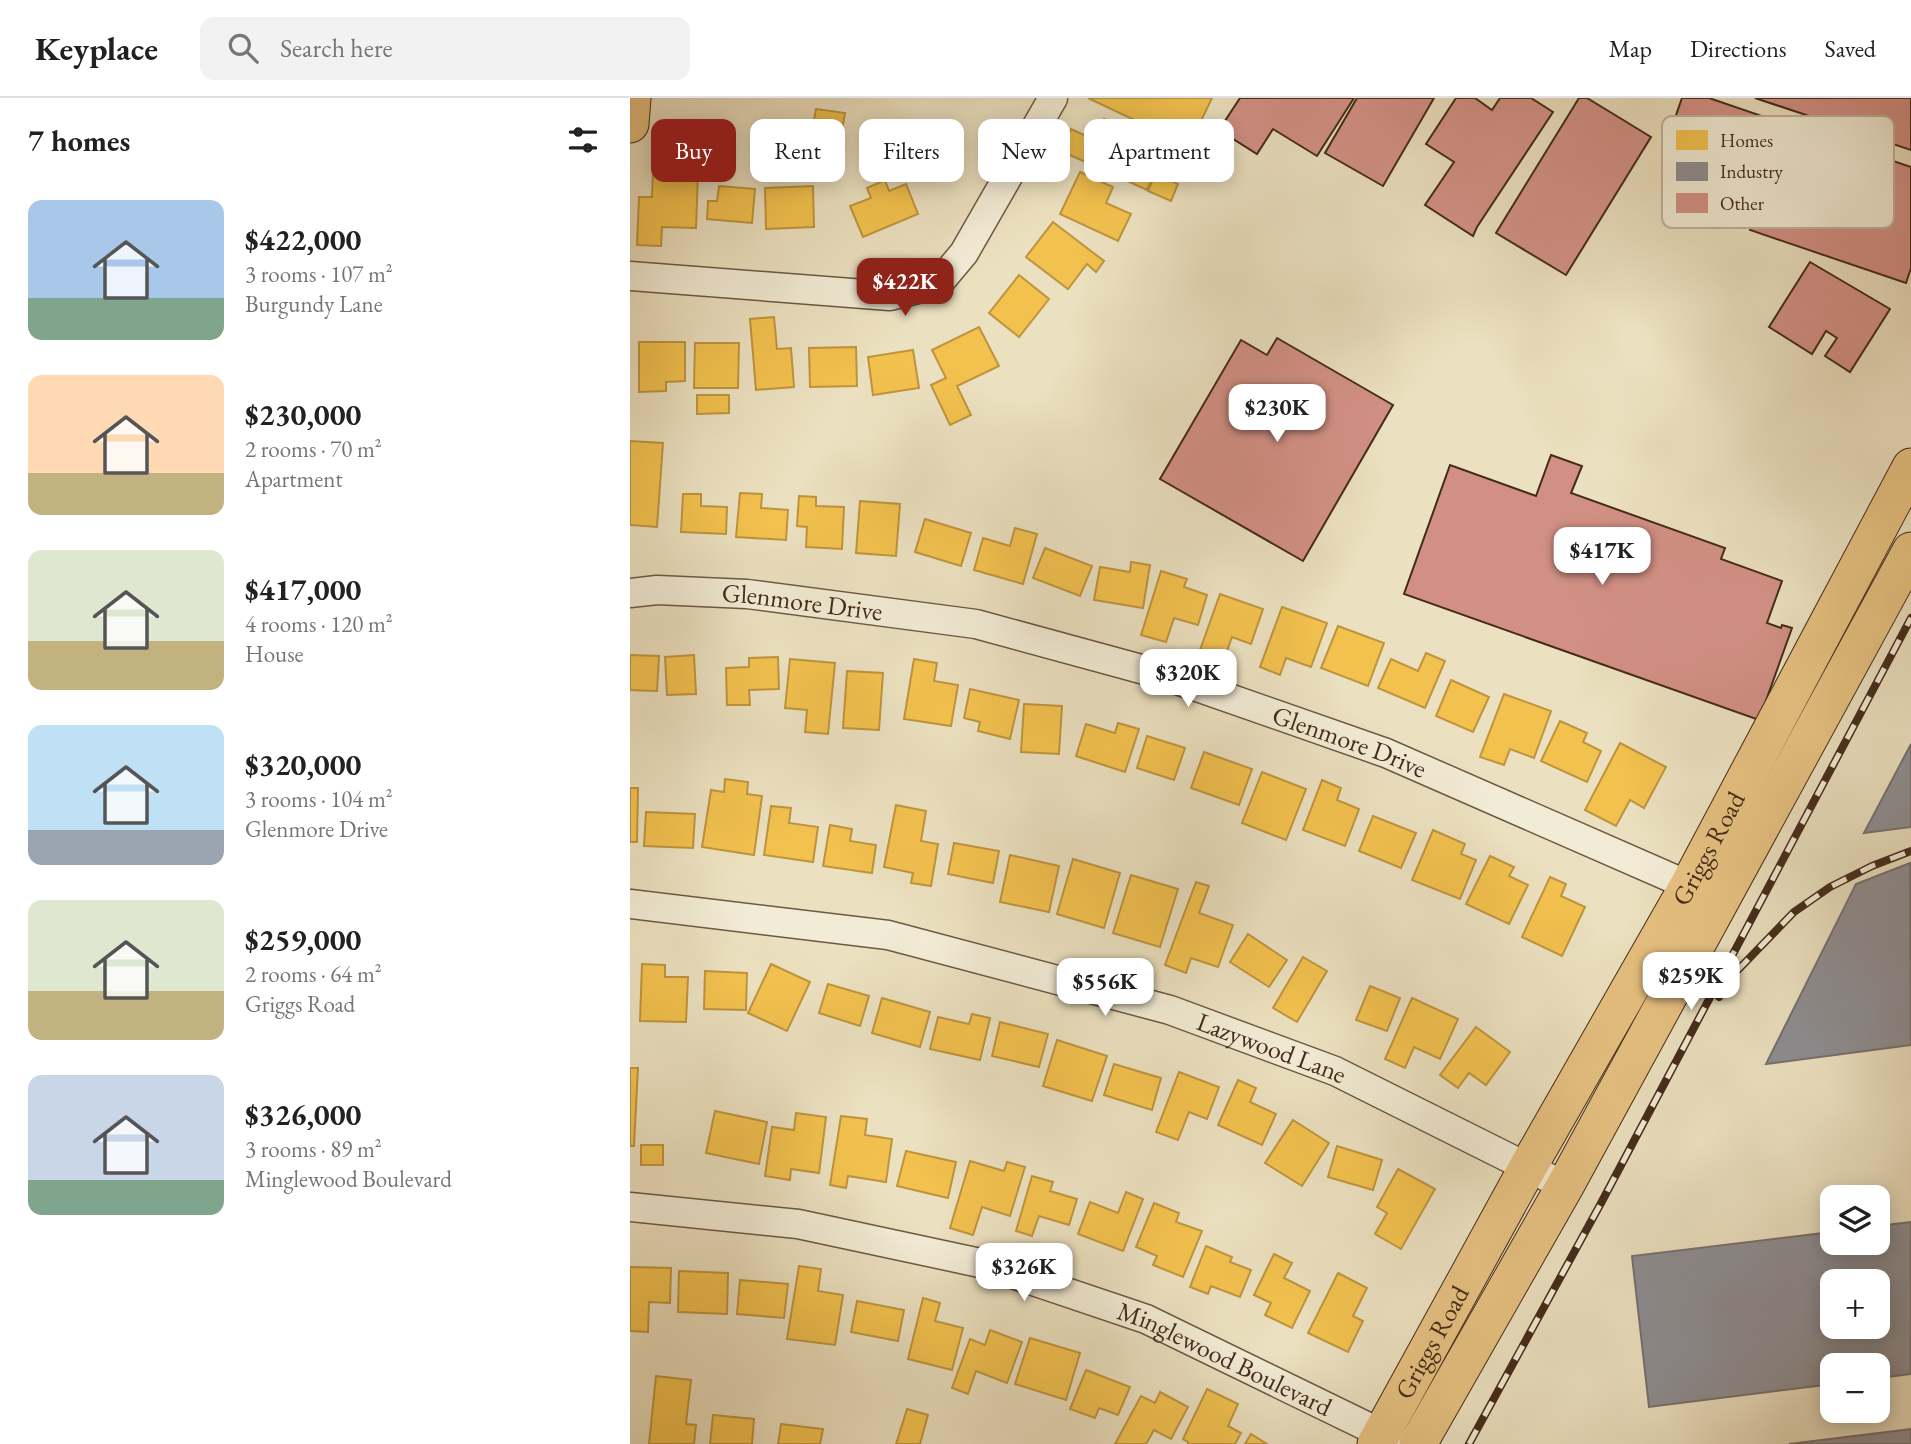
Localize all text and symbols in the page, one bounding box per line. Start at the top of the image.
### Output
search box [200,17,690,80]
text: Keyplace [35,27,158,70]
icon: search [224,29,262,67]
text: Search here [280,31,393,65]
text: Map [1609,33,1652,64]
text: Directions [1690,33,1787,64]
text: Saved [1825,33,1876,64]
legend [1662,116,1894,228]
chip: Buy [651,119,736,182]
chip: Rent [750,119,845,182]
chip: Filters [859,119,964,182]
chip: New [978,119,1070,182]
chip: Apartment [1084,119,1234,182]
text: 7 homes [28,121,130,160]
icon: filters [564,121,602,159]
text: Homes [1720,128,1773,153]
text: Industry [1720,159,1784,184]
text: Other [1720,191,1765,216]
text: $422,000 [245,220,361,259]
icon: home [84,228,168,312]
pin: $422K [856,258,954,318]
text: 3 rooms · 107 m² [245,259,393,289]
text: $422K [873,266,937,296]
text: Burgundy Lane [245,289,383,319]
pin: $230K [1228,384,1326,444]
text: $230K [1245,392,1309,422]
text: $230,000 [245,395,361,434]
icon: home [84,403,168,487]
text: 2 rooms · 70 m² [245,434,382,464]
text: Apartment [245,464,343,494]
pin: $417K [1553,528,1651,587]
text: $417K [1570,535,1634,565]
text: $417,000 [245,570,361,609]
street label: Glenmore Drive [721,576,885,629]
icon: home [84,578,168,662]
text: 4 rooms · 120 m² [245,609,393,639]
text: House [245,639,304,669]
pin: $320K [1139,650,1237,709]
text: $320K [1156,657,1220,687]
street label: Glenmore Drive [1268,698,1432,786]
text: $320,000 [245,745,361,784]
icon: home [84,753,168,837]
text: 3 rooms · 104 m² [245,784,393,814]
street label: Griggs Road [1664,785,1753,912]
text: Glenmore Drive [245,814,388,844]
text: $259,000 [245,920,361,959]
icon: home [84,928,168,1012]
pin: $259K [1642,953,1740,1012]
pin: $556K [1056,958,1154,1018]
text: 2 rooms · 64 m² [245,959,382,989]
text: $259K [1659,960,1723,990]
text: $556K [1073,966,1137,996]
text: Griggs Road [245,989,355,1019]
street label: Lazywood Lane [1192,1004,1352,1091]
text: $326,000 [245,1095,361,1134]
icon: home [84,1103,168,1187]
text: 3 rooms · 89 m² [245,1134,382,1164]
text: Minglewood Boulevard [245,1164,452,1194]
map controls [1820,1185,1890,1423]
button: layers [1820,1185,1890,1255]
pin: $326K [975,1244,1073,1303]
text: $326K [992,1251,1056,1281]
button: + [1820,1269,1890,1339]
street label: Griggs Road [1387,1279,1477,1405]
street label: Minglewood Boulevard [1113,1294,1338,1424]
button: − [1820,1353,1890,1423]

